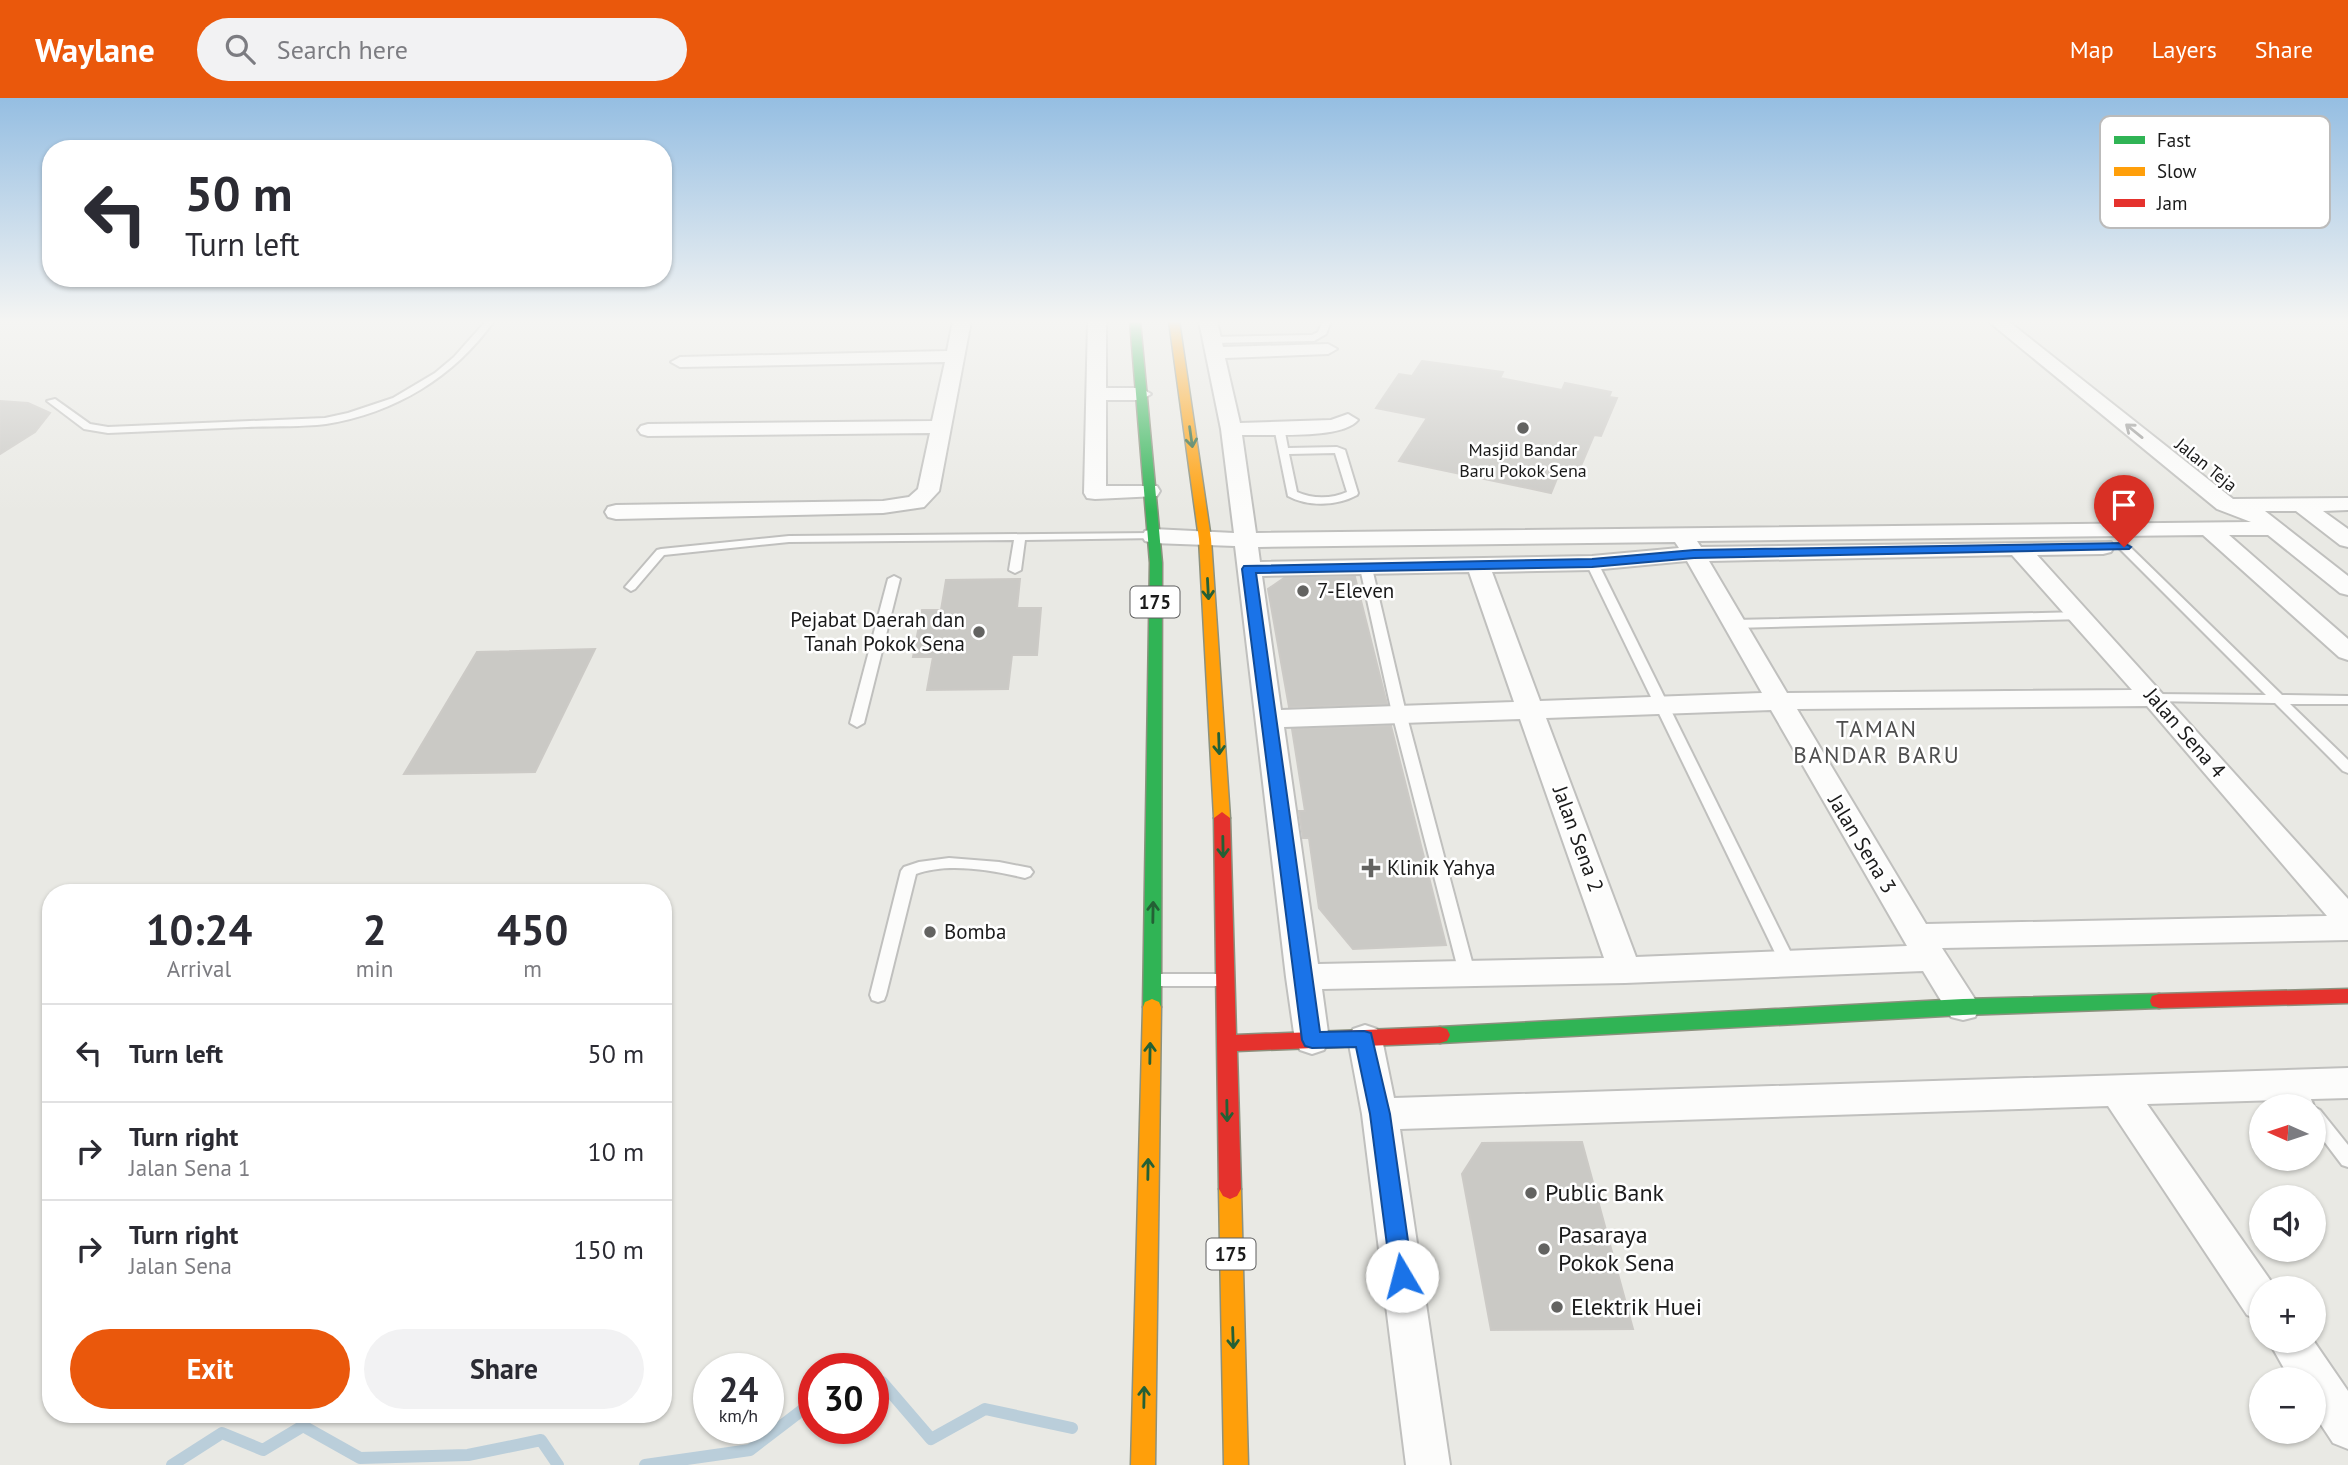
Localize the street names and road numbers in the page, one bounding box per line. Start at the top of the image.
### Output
street label: Jalan Teja [2170,432,2242,497]
road number: 175 [1130,587,1180,618]
street label: Jalan Sena 4 [2138,681,2232,783]
street label: Jalan Sena 2 [1546,781,1610,896]
street label: Jalan Sena 3 [1822,788,1903,898]
road number: 175 [1206,1238,1256,1270]

